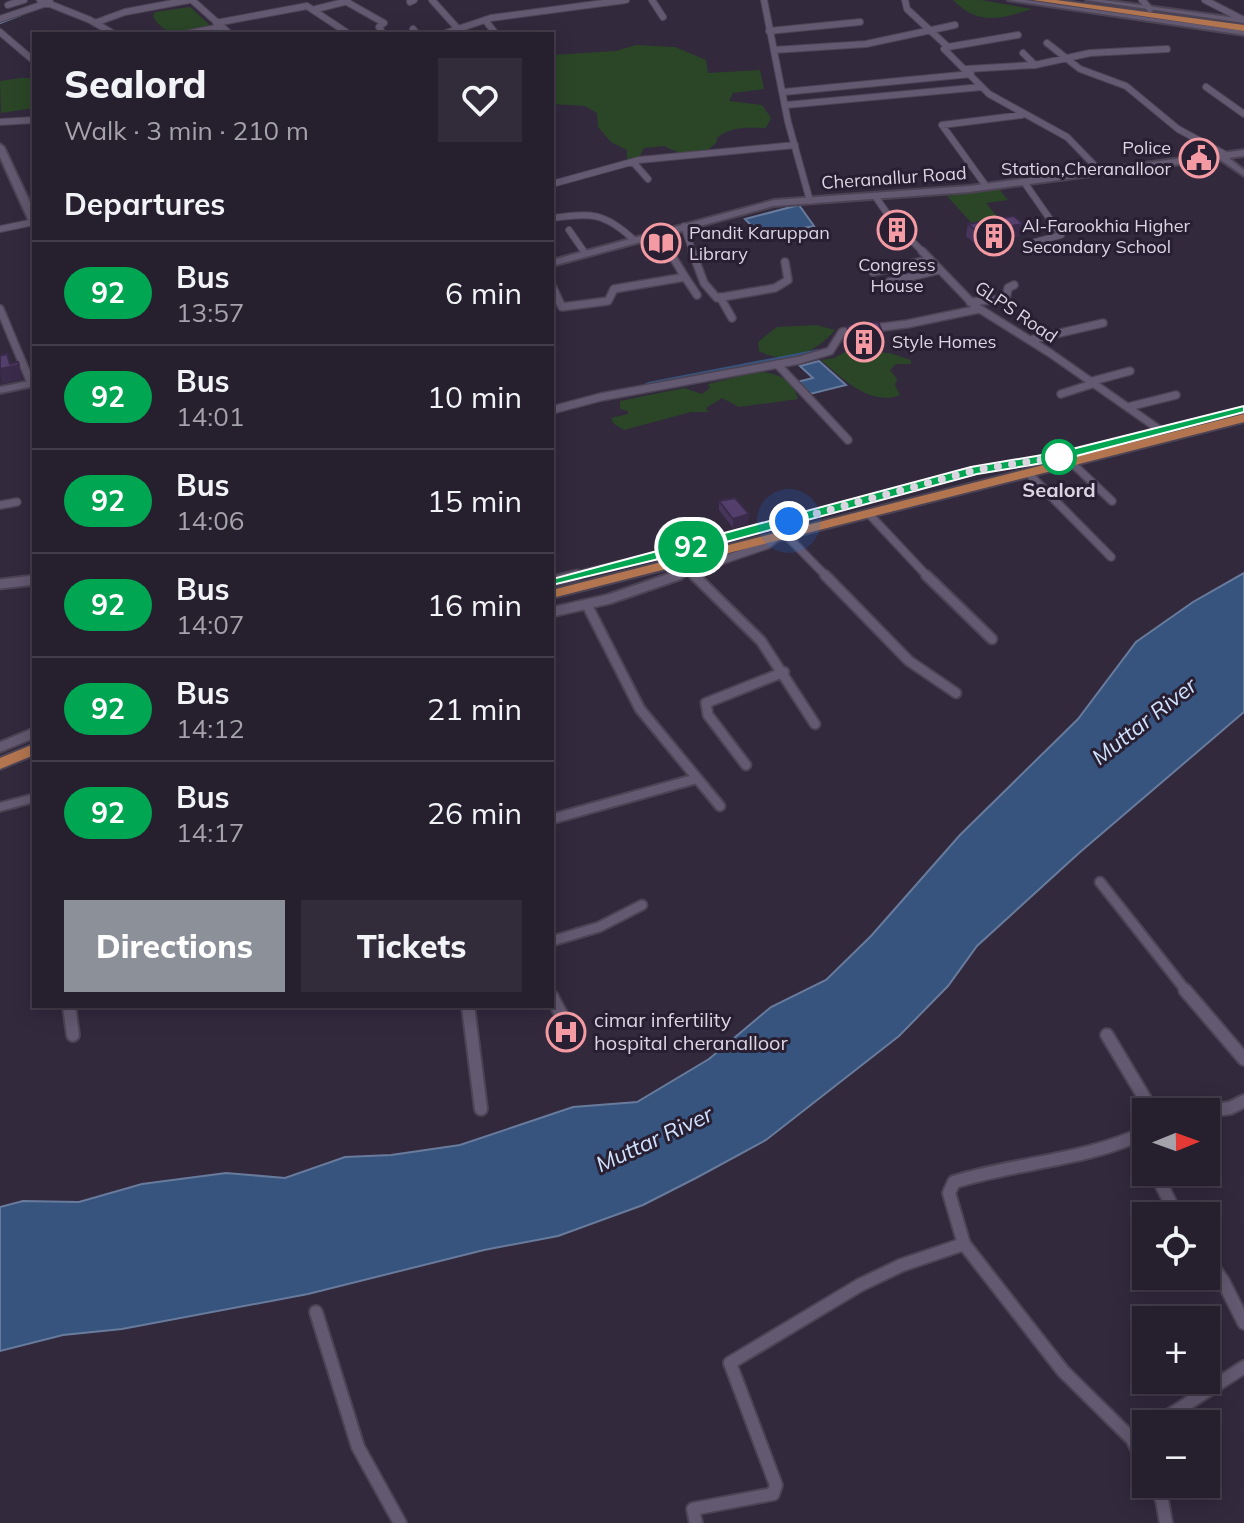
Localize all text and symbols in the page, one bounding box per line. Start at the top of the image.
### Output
button: heart [438,58,522,142]
text: Sealord [64,60,207,108]
text: Walk · 3 min · 210 m [64,114,309,147]
place label: Police Station,Cheranalloor [1001,136,1171,180]
public building icon: Police Station,Cheranalloor [1178,137,1220,179]
street label: Cheranallur Road [821,161,967,194]
text: Departures [64,185,225,223]
building icon: Congress House [876,209,918,251]
place label: Al-Farookhia Higher Secondary School [1022,214,1191,258]
building icon: Al-Farookhia Higher Secondary School [973,215,1015,257]
place label: Pandit Karuppan Library [689,221,830,265]
library icon: Pandit Karuppan Library [640,222,682,264]
place label: Congress House [858,253,936,297]
text: Bus [176,258,230,296]
text: 6 min [445,274,522,312]
text: 92 [91,275,125,310]
street label: GLPS Road [971,276,1062,348]
text: 13:57 [176,296,244,329]
building icon: Style Homes [843,321,885,363]
place label: Style Homes [892,330,997,353]
text: Bus [176,362,230,400]
text: 10 min [427,378,522,416]
text: 92 [91,379,125,414]
text: 14:01 [176,400,244,433]
marker: Sealord [1042,440,1076,474]
text: Bus [176,466,230,504]
place label: Sealord [1022,477,1096,502]
text: 15 min [427,482,522,520]
text: 92 [91,483,125,518]
your location [769,501,809,541]
text: 14:06 [176,504,244,537]
line badge: 92 [655,521,727,573]
text: 92 [674,529,708,564]
text: Bus [176,570,230,608]
text: 16 min [427,586,522,624]
text: 92 [91,587,125,622]
text: 14:07 [176,608,244,641]
water label: Muttar River [1086,671,1203,771]
text: Bus [176,674,230,712]
text: 21 min [427,690,522,728]
text: 92 [91,691,125,726]
text: 14:12 [176,712,244,745]
text: Bus [176,778,230,816]
text: 26 min [427,794,522,832]
text: 92 [91,795,125,830]
text: 14:17 [176,816,244,849]
button: Directions [64,900,285,992]
button: Tickets [301,900,522,992]
place label: cimar infertility hospital cheranalloor [594,1007,789,1055]
hospital icon: cimar infertility hospital cheranalloor [545,1011,587,1053]
north arrow [1132,1098,1220,1186]
map controls [1132,1098,1220,1498]
water label: Muttar River [591,1099,718,1178]
button: locate [1132,1202,1220,1290]
button: + [1132,1306,1220,1394]
button: − [1132,1410,1220,1498]

